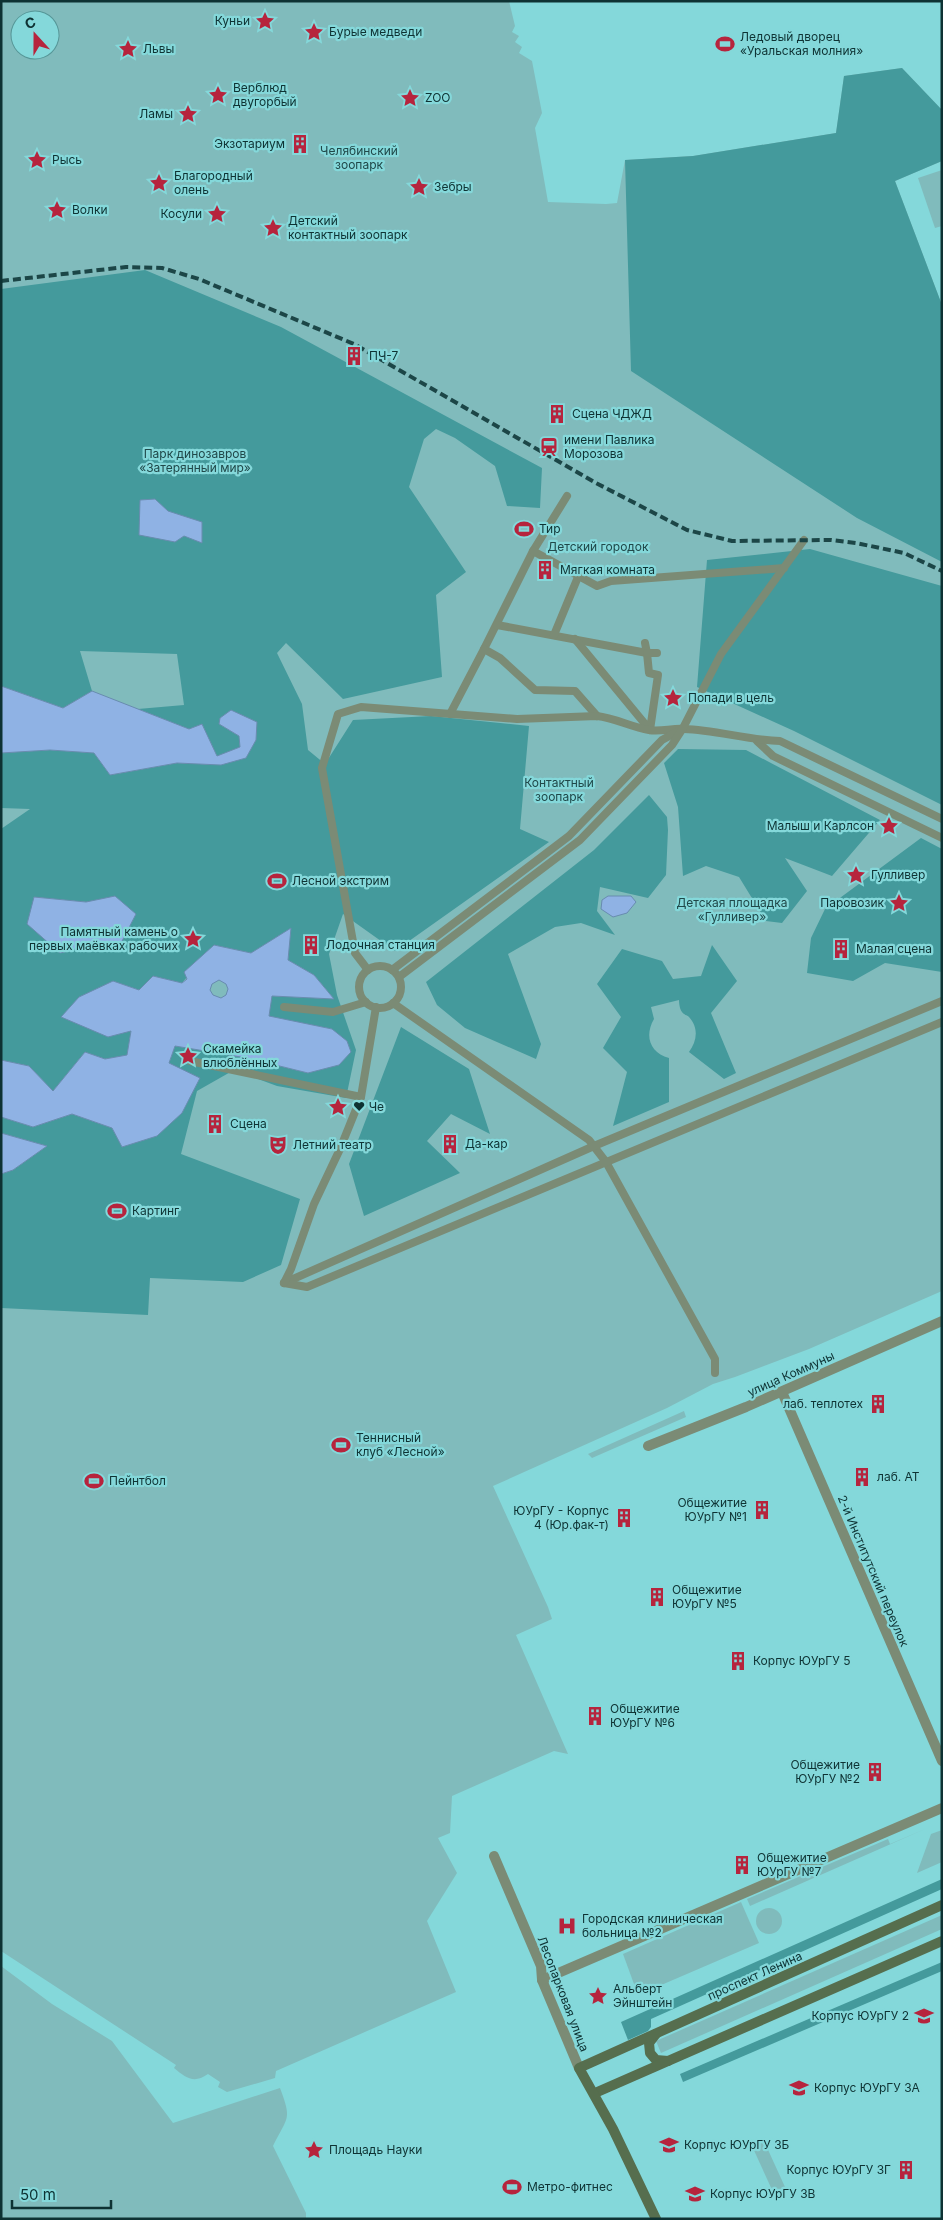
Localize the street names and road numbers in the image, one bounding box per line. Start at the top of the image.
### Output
street label: улица Коммуны [745,1348,837,1399]
street label: 2-й Институтский переулок [835,1493,912,1649]
street label: Лесопарковая улица [535,1934,592,2054]
street label: проспект Ленина [705,1948,804,2003]

